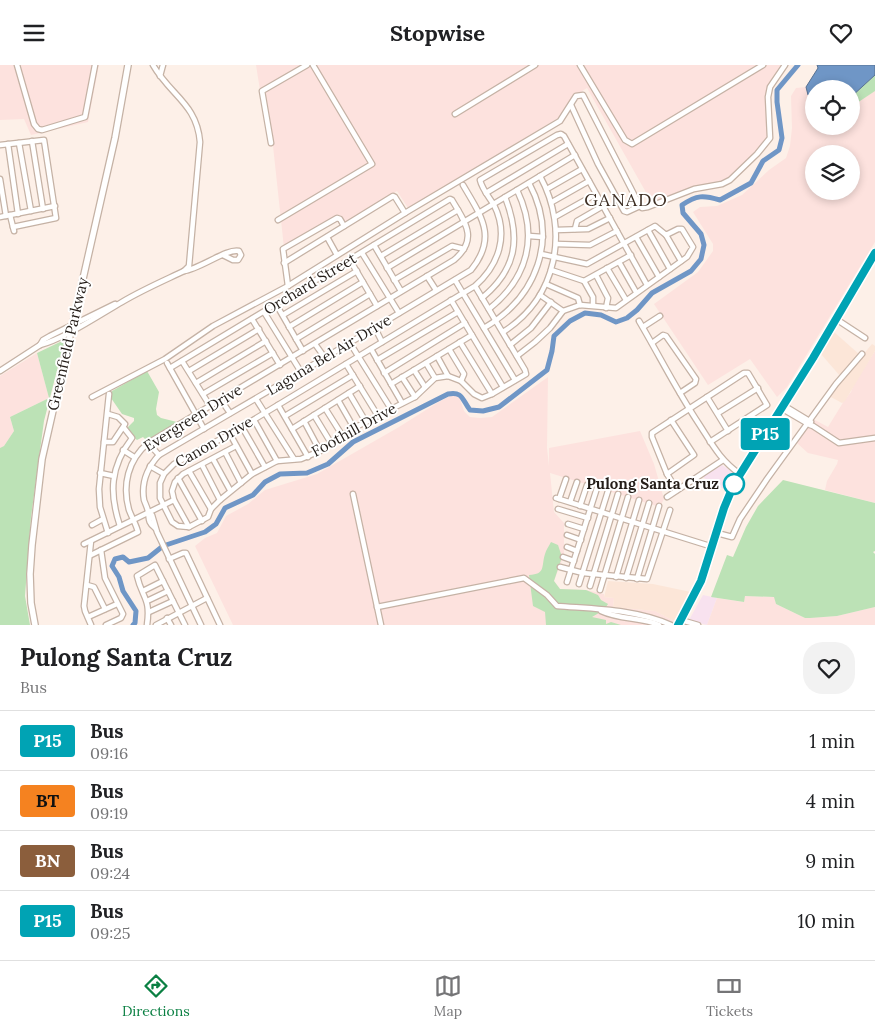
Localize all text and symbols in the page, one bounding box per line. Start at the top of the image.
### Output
icon: menu [20,19,48,47]
text: Stopwise [390,19,485,47]
icon: heart [827,19,855,47]
map controls [805,80,860,200]
button: locate [805,80,860,135]
button: layers [805,145,860,200]
district label: GANADO [584,188,668,211]
street label: Orchard Street [260,248,360,319]
street label: Greenfield Parkway [43,275,92,412]
street label: Laguna Bel Air Drive [263,310,394,399]
street label: Evergreen Drive [140,380,246,455]
street label: Foothill Drive [308,398,400,461]
street label: Canon Drive [171,412,256,471]
line badge: P15 [736,418,794,450]
text: P15 [751,422,779,445]
marker: Pulong Santa Cruz [723,473,745,495]
place label: Pulong Santa Cruz [586,474,719,493]
text: Pulong Santa Cruz [20,642,232,673]
button: heart [803,642,855,694]
text: Bus [20,677,47,697]
text: Bus [90,719,123,743]
text: P15 [33,729,62,752]
text: 1 min [809,729,855,753]
text: 09:16 [90,743,128,763]
text: Bus [90,779,123,803]
text: BT [36,789,59,812]
text: 4 min [806,789,855,813]
text: 09:19 [90,803,128,823]
text: Bus [90,839,123,863]
text: BN [35,849,60,872]
text: 9 min [805,849,855,873]
text: 09:24 [90,863,130,883]
text: Bus [90,899,123,923]
text: P15 [33,909,62,932]
text: 10 min [797,909,855,933]
text: 09:25 [90,923,131,943]
tab: Directions [122,972,190,1020]
tab: Map [434,972,462,1020]
tab: Tickets [706,972,753,1020]

